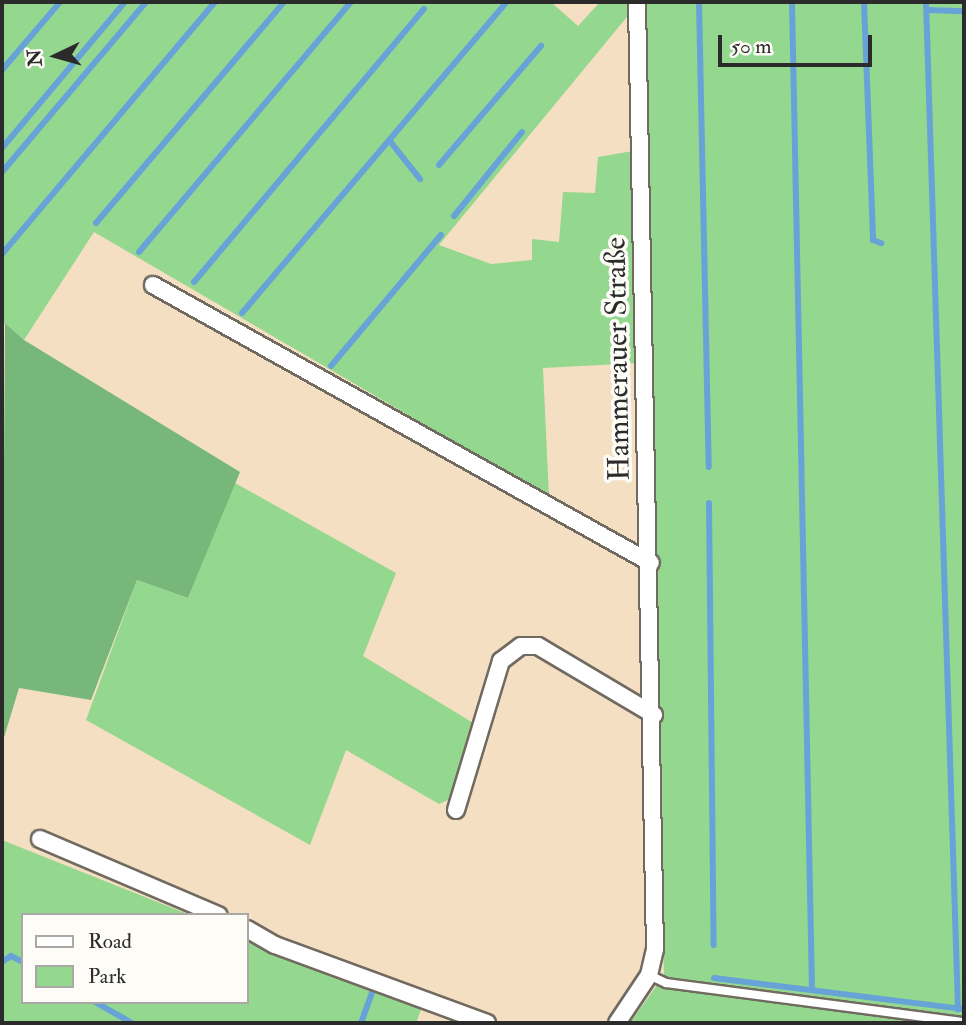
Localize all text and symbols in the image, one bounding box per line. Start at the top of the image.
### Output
north arrow [21,21,91,91]
scale bar [721,21,875,65]
text: 50 m [731,33,772,60]
text: N [22,48,48,67]
street label: Hammerauer Straße [598,237,638,481]
legend [21,913,248,1004]
text: Road [88,928,132,955]
text: Park [88,963,126,990]

